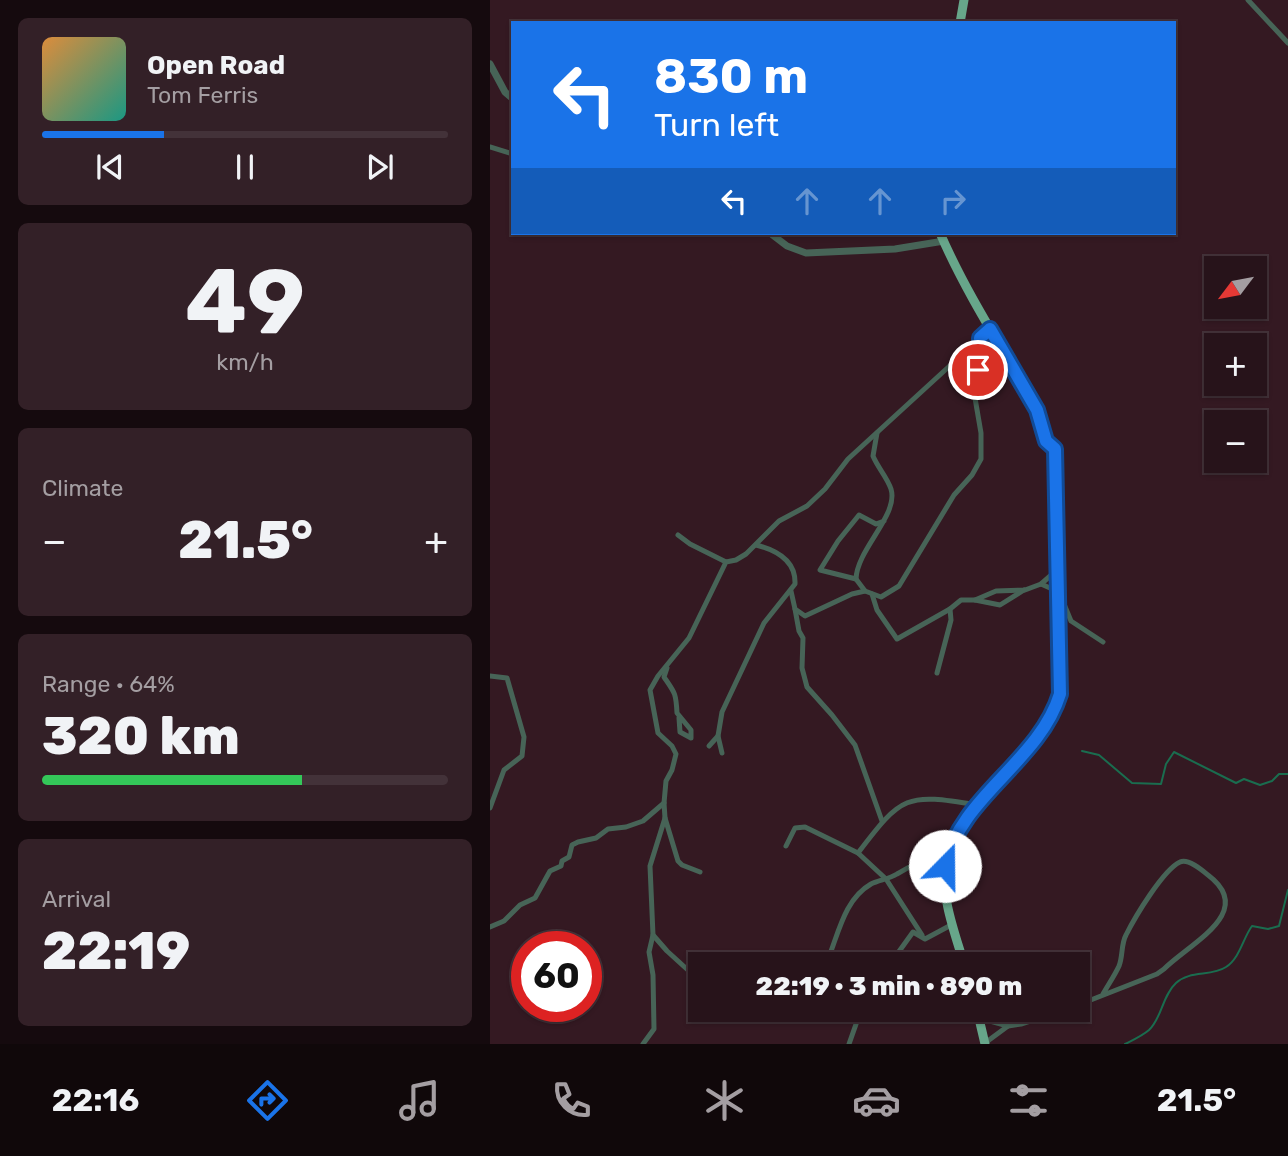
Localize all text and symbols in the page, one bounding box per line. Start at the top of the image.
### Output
text: 830 m [654,47,808,105]
icon: left [539,49,630,140]
text: Open Road [147,50,285,81]
text: Tom Ferris [147,81,258,109]
text: Turn left [654,106,779,144]
icon: previous [91,148,129,186]
icon: pause [226,148,264,186]
icon: next [361,148,399,186]
icon: left [715,182,753,220]
icon: ahead [788,182,826,220]
icon: ahead [861,182,899,220]
icon: right [934,182,972,220]
text: 49 [185,248,305,356]
north arrow [1204,256,1267,318]
map controls [1204,256,1267,473]
button: + [1204,333,1267,396]
pin [948,340,1008,400]
text: km/h [216,348,274,376]
icon: arrive [959,351,997,389]
button: − [1204,410,1267,473]
text: Climate [42,474,123,502]
text: 21.5° [178,509,313,571]
text: − [42,518,67,564]
text: + [424,518,448,564]
text: Range · 64% [42,670,175,698]
text: 320 km [42,705,240,767]
position arrow [908,829,982,903]
text: Arrival [42,885,111,913]
text: 22:19 [42,920,190,982]
speed limit sign: 60 [511,931,602,1022]
text: 22:19 · 3 min · 890 m [756,971,1022,1002]
icon: directions [243,1076,292,1125]
icon: music [395,1076,444,1125]
icon: phone [547,1076,596,1125]
icon: climate [700,1076,749,1125]
icon: car [852,1076,901,1125]
icon: filters [1004,1076,1053,1125]
text: 22:16 [52,1081,139,1119]
text: 21.5° [1157,1081,1236,1119]

